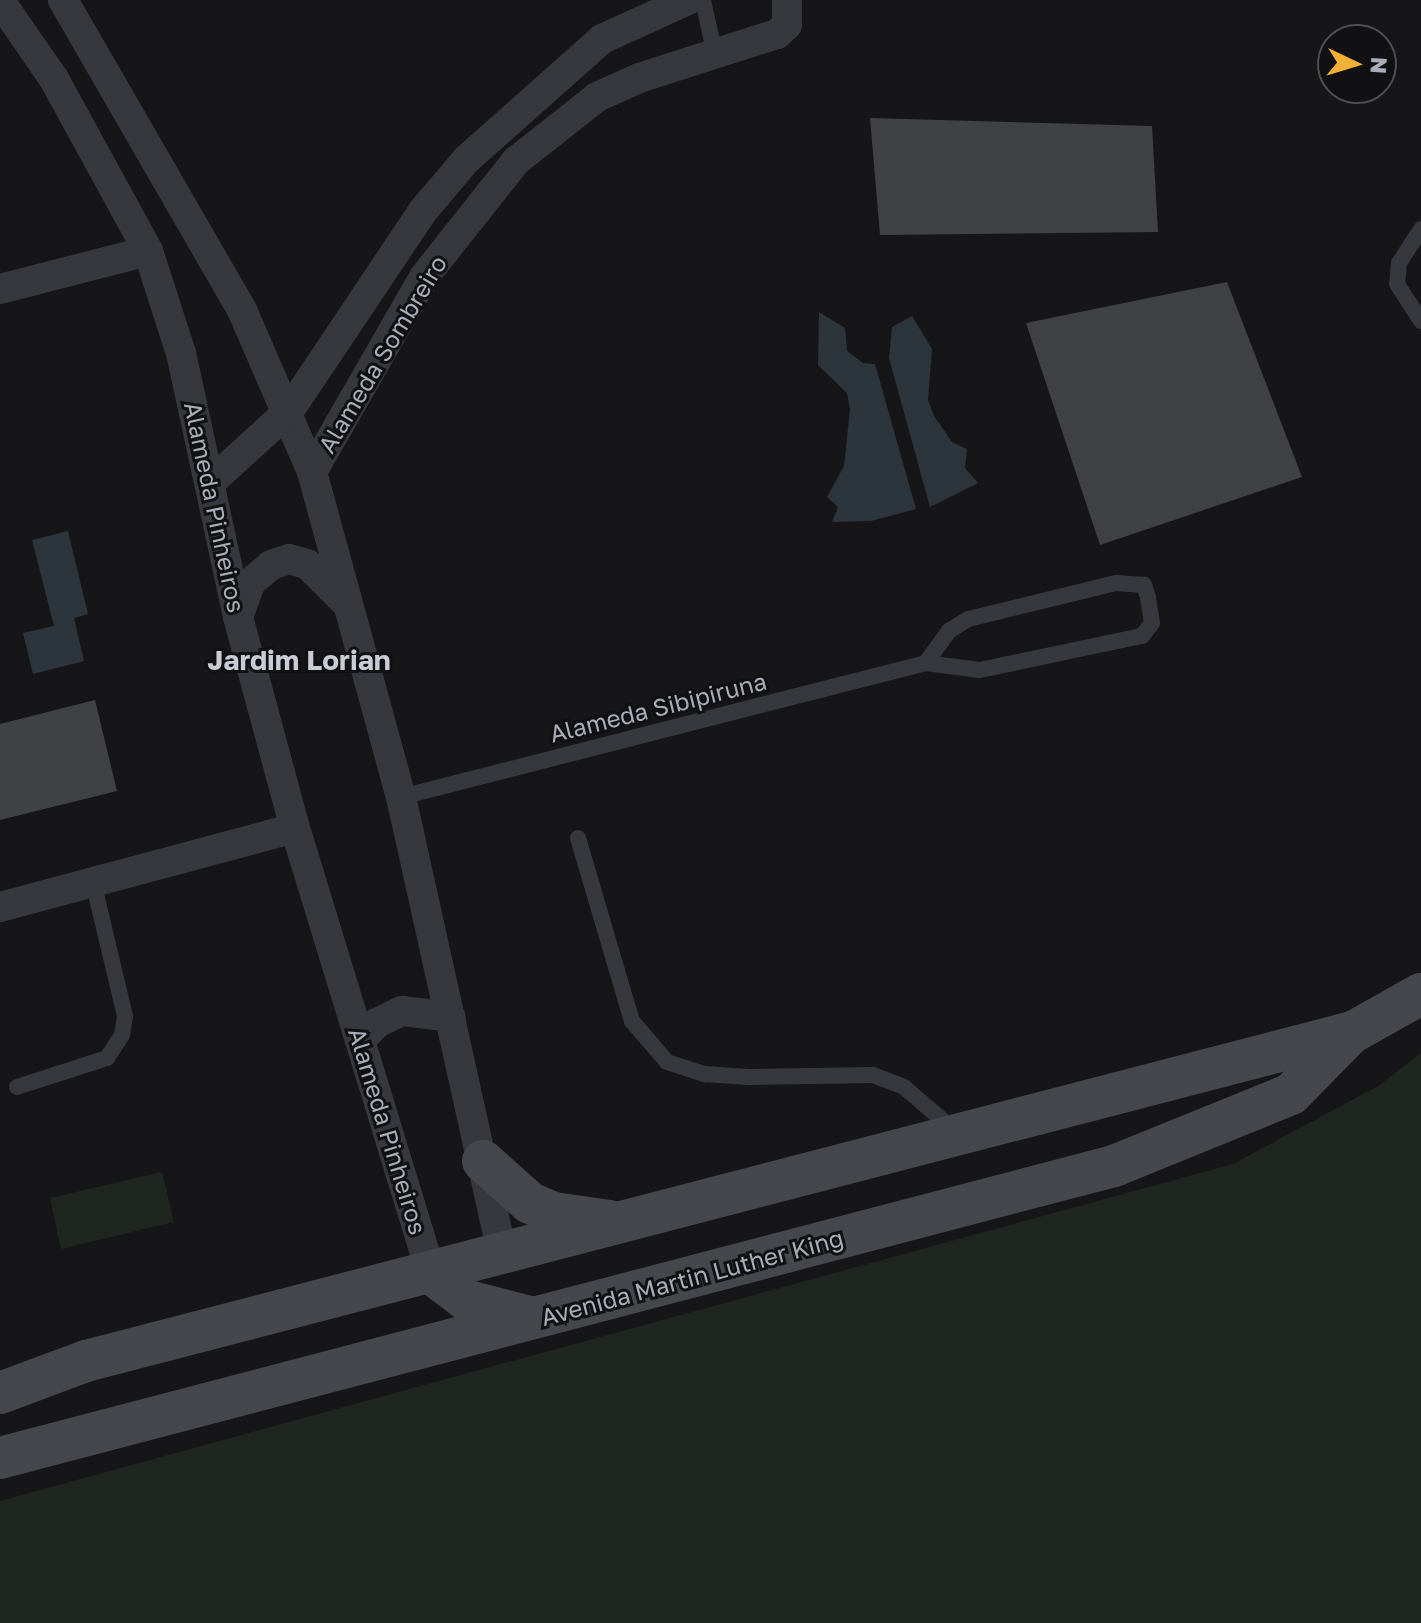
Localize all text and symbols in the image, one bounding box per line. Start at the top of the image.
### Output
north arrow [1317,24,1397,104]
text: N [1365,56,1393,75]
street label: Alameda Sombreiro [312,250,452,458]
street label: Alameda Pinheiros [179,399,251,615]
district label: Jardim Lorian [207,643,391,677]
street label: Alameda Sibipiruna [546,666,770,748]
street label: Alameda Pinheiros [343,1024,433,1238]
street label: Avenida Martin Luther King [538,1223,846,1331]

